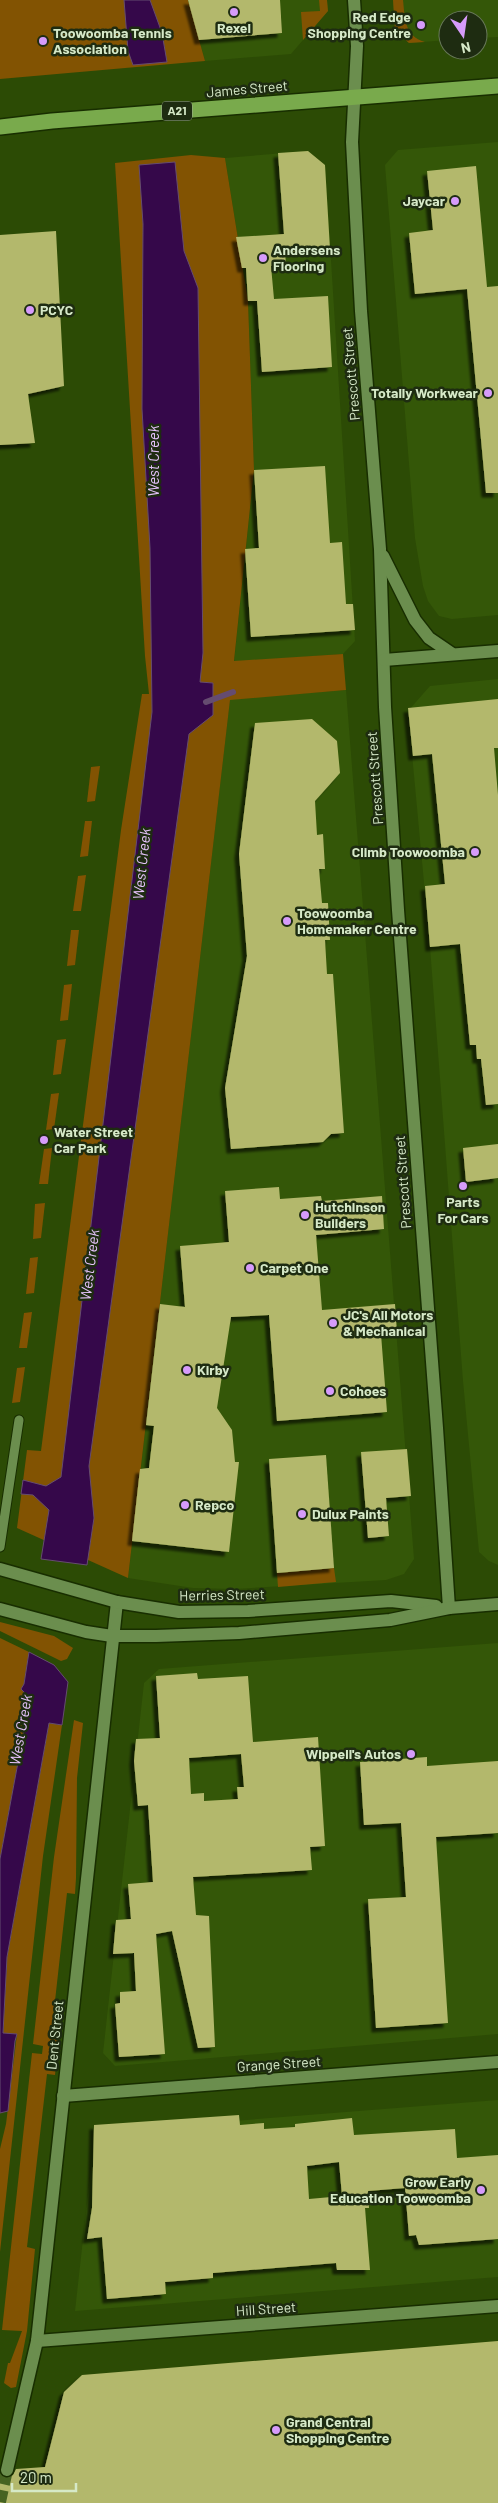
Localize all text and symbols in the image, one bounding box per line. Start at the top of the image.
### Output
marker: Rexel [228,6,240,18]
place label: Red Edge Shopping Centre [308,8,411,41]
north arrow [438,10,488,60]
place label: Rexel [217,19,251,36]
marker: Red Edge Shopping Centre [415,19,427,31]
place label: Toowoomba Tennis Association [53,24,172,57]
marker: Toowoomba Tennis Association [37,35,49,47]
text: N [460,39,472,57]
street label: James Street [205,76,288,101]
road number: A21 [162,102,192,120]
place label: Jaycar [403,192,446,209]
marker: Jaycar [449,195,461,207]
place label: Andersens Flooring [273,241,340,274]
marker: Andersens Flooring [257,252,269,264]
place label: PCYC [40,301,73,318]
marker: PCYC [24,304,36,316]
street label: Prescott Street [338,327,363,421]
place label: Totally Workwear [371,384,479,401]
marker: Totally Workwear [482,387,494,399]
water label: West Creek [144,424,162,497]
street label: Prescott Street [363,731,386,825]
water label: West Creek [128,827,154,900]
place label: Climb Toowoomba [352,843,465,860]
marker: Climb Toowoomba [469,846,481,858]
place label: Toowoomba Homemaker Centre [297,904,417,937]
marker: Toowoomba Homemaker Centre [281,915,293,927]
place label: Water Street Car Park [54,1123,133,1156]
marker: Water Street Car Park [38,1134,50,1146]
street label: Prescott Street [391,1135,414,1229]
marker: Parts For Cars [457,1180,469,1192]
place label: Parts For Cars [437,1193,489,1226]
place label: Hutchinson Builders [315,1198,386,1231]
marker: Hutchinson Builders [299,1209,311,1221]
water label: West Creek [76,1227,102,1302]
place label: Carpet One [260,1259,329,1276]
marker: Carpet One [244,1262,256,1274]
place label: JC's All Motors & Mechanical [343,1306,433,1339]
marker: JC's All Motors & Mechanical [327,1317,339,1329]
place label: Kirby [197,1361,229,1378]
marker: Kirby [181,1364,193,1376]
place label: Cohoes [340,1382,386,1399]
marker: Cohoes [324,1385,336,1397]
place label: Repco [195,1496,234,1513]
marker: Repco [179,1499,191,1511]
place label: Dulux Paints [312,1505,389,1522]
marker: Dulux Paints [296,1508,308,1520]
street label: Herries Street [179,1585,265,1604]
water label: West Creek [5,1692,35,1767]
place label: Wippell's Autos [306,1745,401,1762]
marker: Wippell's Autos [405,1748,417,1760]
street label: Dent Street [42,1999,67,2071]
street label: Grange Street [236,2052,322,2075]
place label: Grow Early Education Toowoomba [330,2173,471,2206]
marker: Grow Early Education Toowoomba [475,2184,487,2196]
street label: Hill Street [235,2298,297,2319]
place label: Grand Central Shopping Centre [286,2413,390,2446]
marker: Grand Central Shopping Centre [270,2424,282,2436]
scale bar [12,2460,76,2492]
text: 20 m [20,2468,52,2486]

